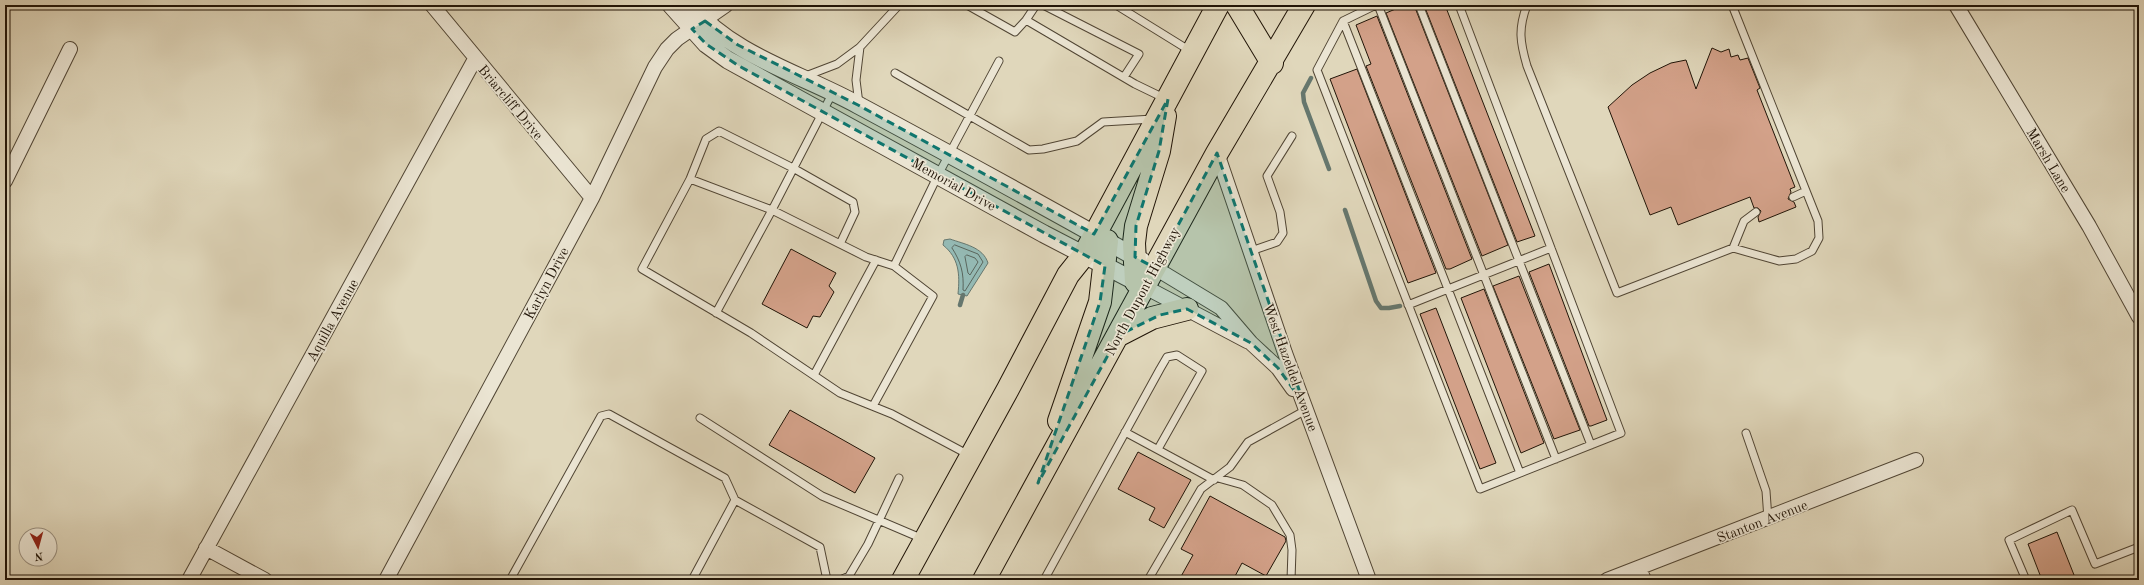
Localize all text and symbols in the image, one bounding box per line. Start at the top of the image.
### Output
street label: Briarcliff Drive [475,63,545,142]
street label: Marsh Lane [2024,126,2073,195]
street label: Memorial Drive [909,156,998,214]
street label: North Dupont Highway [1103,224,1183,358]
street label: Karlyn Drive [522,245,572,322]
street label: Aquilla Avenue [304,277,361,364]
street label: West Hazeldel Avenue [1260,301,1320,433]
street label: Stanton Avenue [1715,498,1810,546]
north arrow [18,527,58,567]
text: N [34,550,44,561]

